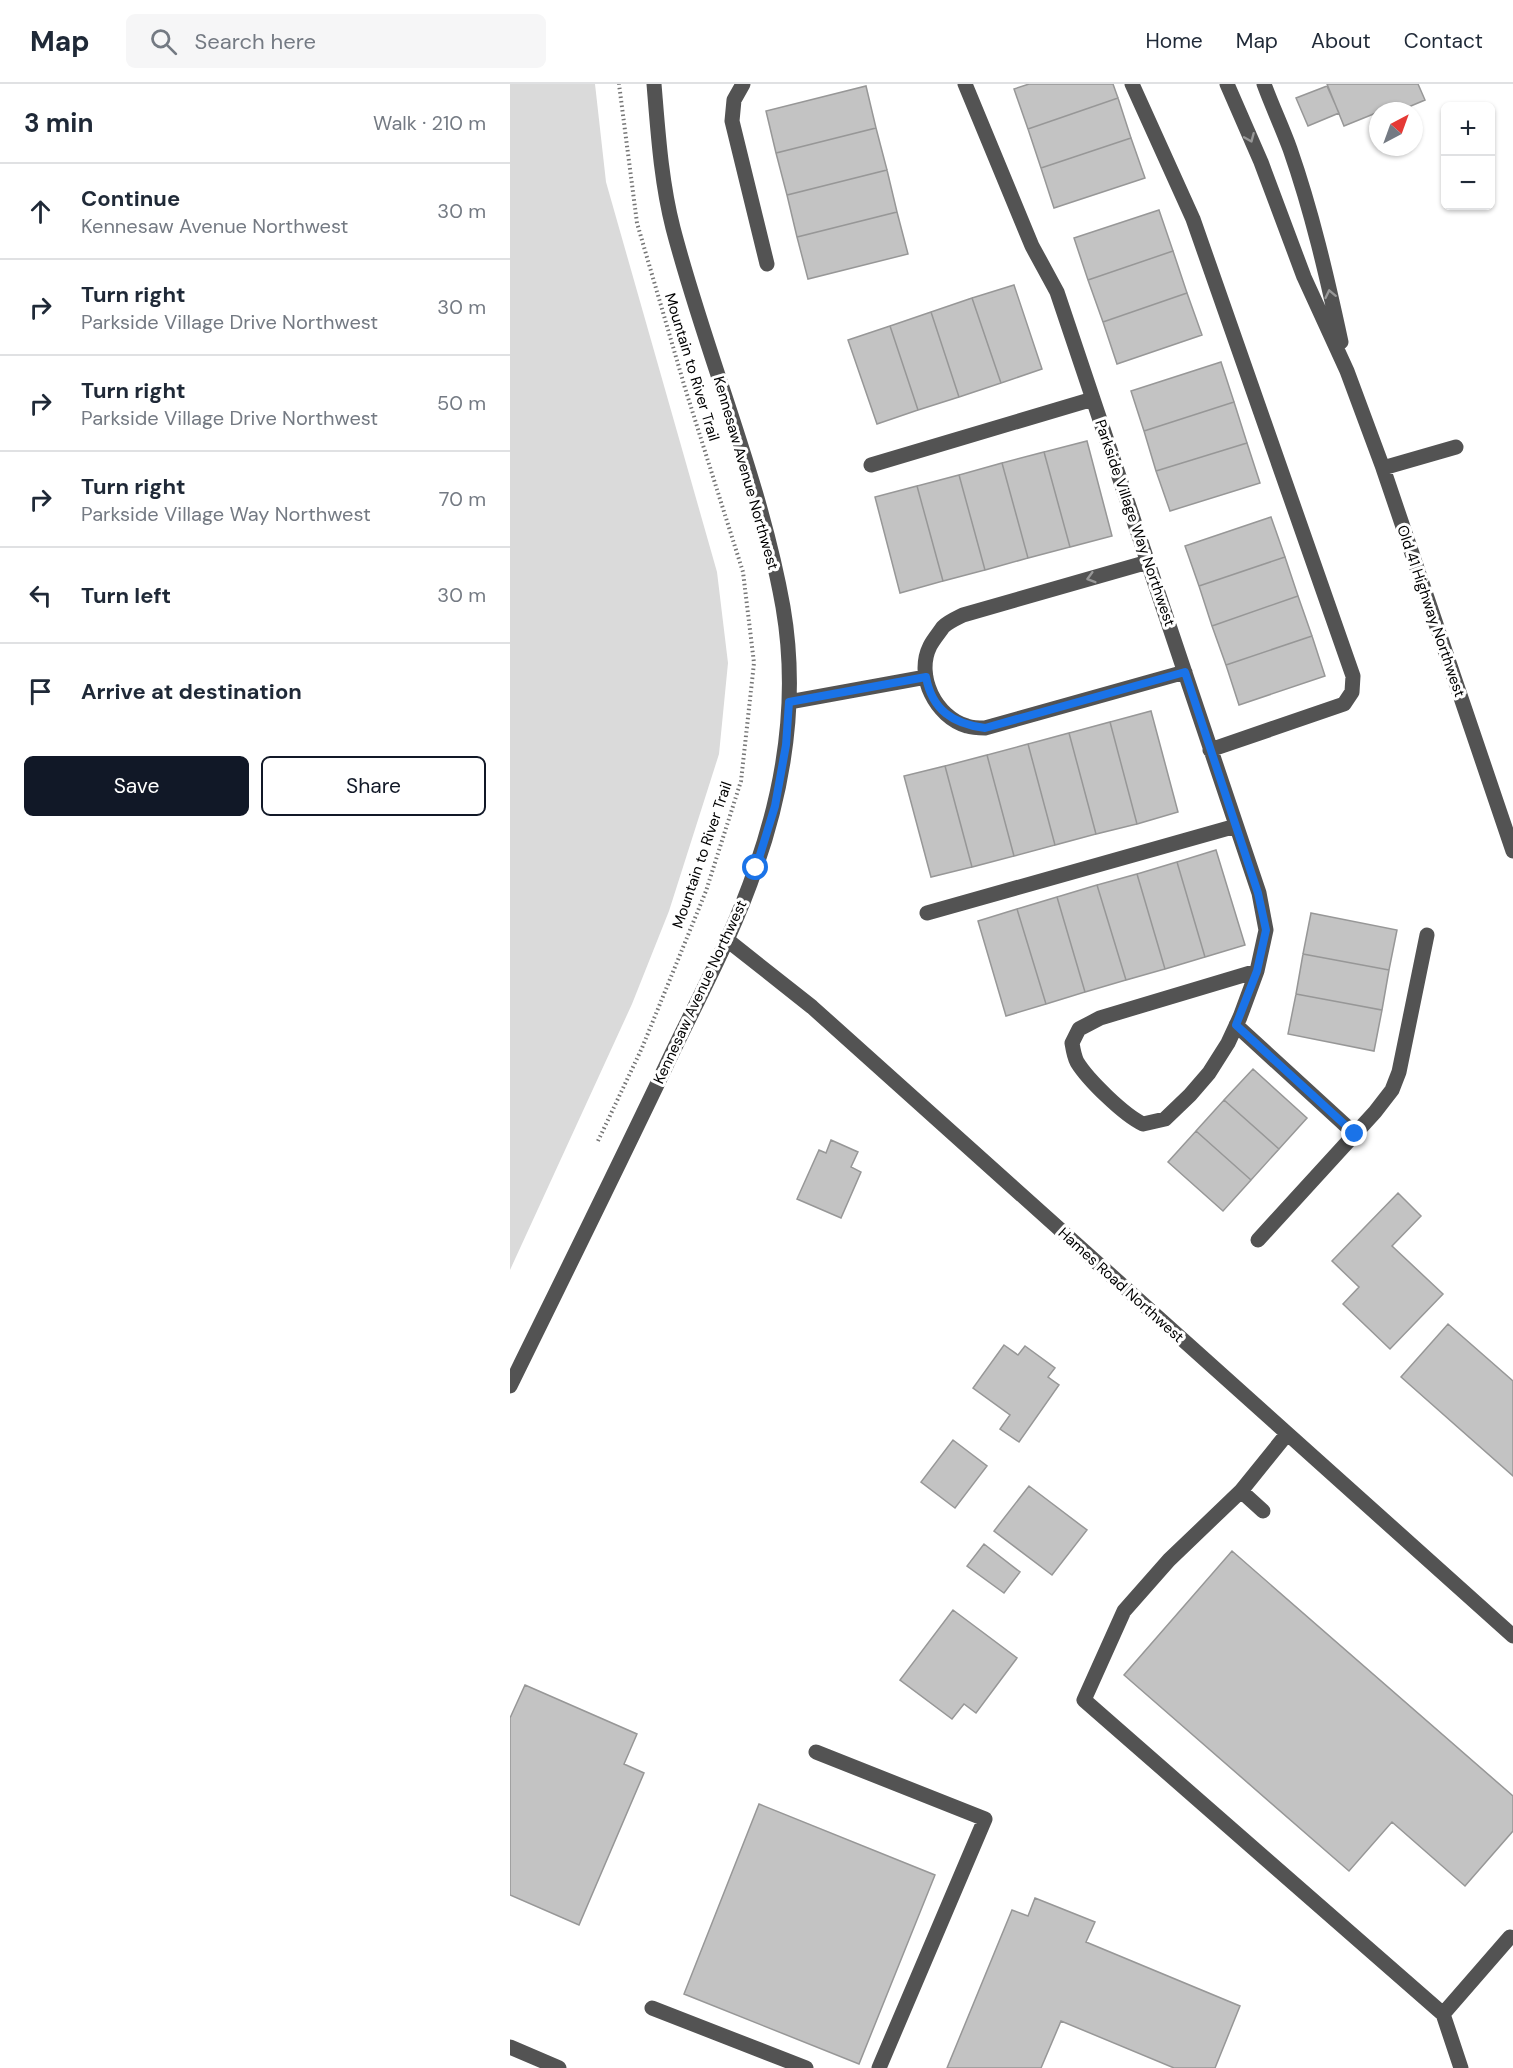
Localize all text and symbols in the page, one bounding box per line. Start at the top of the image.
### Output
search box [126,14,546,68]
text: Map [30,23,90,60]
icon: search [147,25,180,58]
text: Search here [195,27,316,56]
text: Home [1145,27,1203,55]
text: Map [1236,27,1278,55]
text: About [1311,27,1371,55]
text: Contact [1404,27,1483,55]
north arrow [1369,102,1423,156]
map controls [1441,102,1495,210]
button: + [1441,102,1495,156]
text: 3 min [24,106,93,140]
text: Walk · 210 m [373,110,486,136]
one-way arrow [1243,132,1255,143]
button: − [1441,156,1495,210]
text: Continue [81,184,180,213]
icon: ahead [24,195,57,228]
text: 30 m [437,198,486,224]
text: Kennesaw Avenue Northwest [81,213,348,239]
text: Turn right [81,280,186,309]
one-way arrow [1325,289,1338,299]
icon: right [24,291,57,324]
street label: Mountain to River Trail [660,291,724,443]
text: 30 m [437,294,486,320]
text: Parkside Village Drive Northwest [81,309,378,335]
street label: Kennesaw Avenue Northwest [709,374,783,572]
text: Turn right [81,376,186,405]
icon: right [24,387,57,420]
text: 50 m [437,390,486,416]
text: Parkside Village Drive Northwest [81,405,378,431]
street label: Parkside Village Way Northwest [1090,417,1180,629]
text: Turn right [81,472,186,501]
icon: right [24,483,57,516]
text: 70 m [439,486,486,512]
text: Parkside Village Way Northwest [81,501,371,527]
street label: Old 41 Highway Northwest [1392,522,1470,700]
one-way arrow [1086,571,1097,583]
icon: left [24,579,57,612]
text: Turn left [81,581,171,610]
text: 30 m [437,582,486,608]
icon: arrive [24,675,57,708]
text: Arrive at destination [81,677,302,706]
button: Save [24,756,249,816]
button: Share [261,756,486,816]
street label: Mountain to River Trail [668,779,736,931]
route start [742,854,768,880]
street label: Kennesaw Avenue Northwest [649,897,751,1087]
route end [1341,1120,1367,1146]
street label: Hames Road Northwest [1054,1223,1188,1347]

